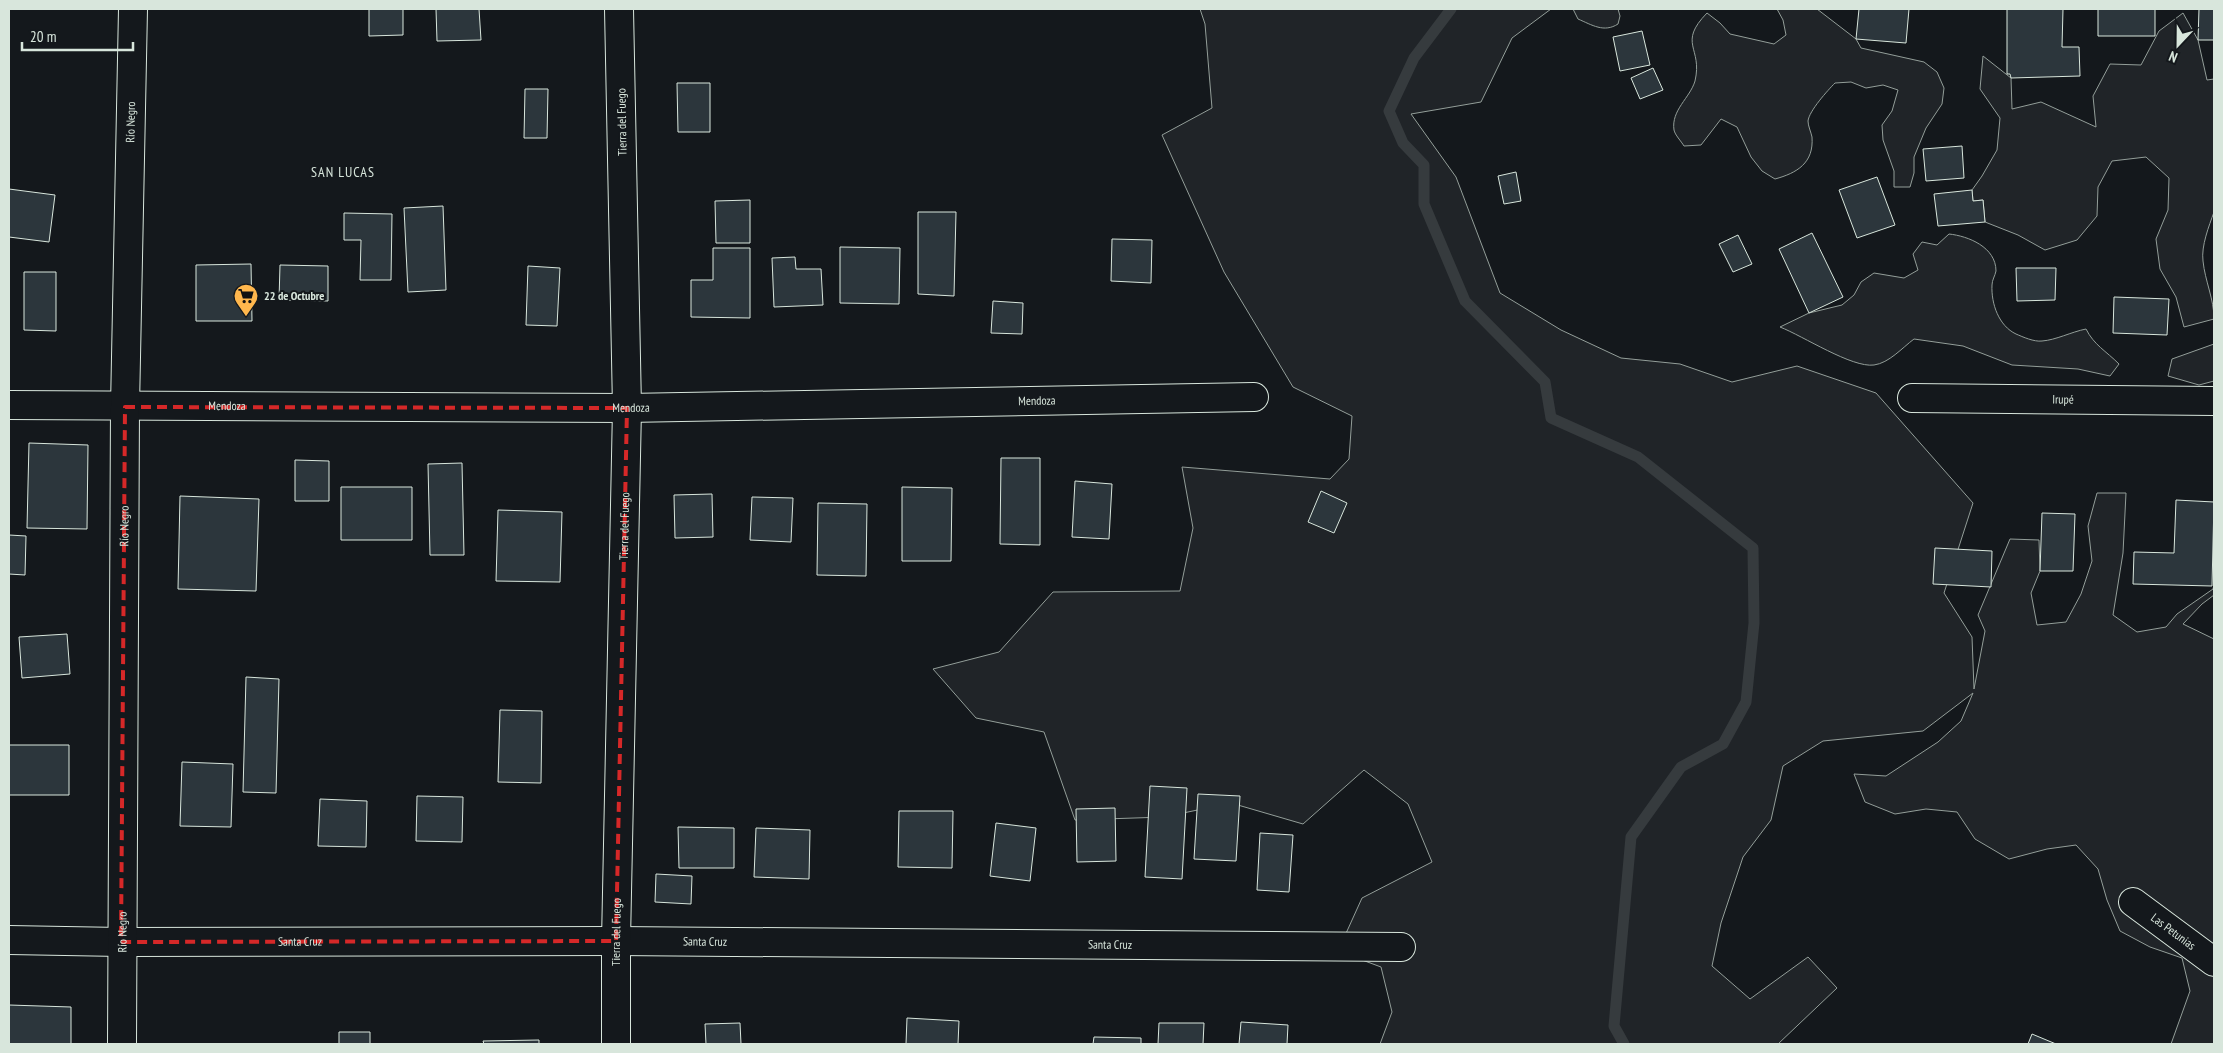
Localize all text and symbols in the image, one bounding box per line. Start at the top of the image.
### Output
scale bar [22,20,134,52]
north arrow [2153,20,2203,70]
text: 20 m [30,27,56,46]
text: N [2166,47,2180,67]
street label: Tierra del Fuego [613,88,630,156]
street label: Río Negro [122,101,138,143]
district label: SAN LUCAS [311,163,375,181]
supermarket icon: 22 de Octubre [233,283,259,317]
place label: 22 de Octubre [264,288,324,303]
street label: Irupé [2052,391,2074,407]
street label: Mendoza [1018,392,1056,408]
street label: Mendoza [208,398,246,413]
street label: Mendoza [612,400,650,415]
street label: Tierra del Fuego [616,492,632,560]
street label: Río Negro [116,505,132,547]
street label: Tierra del Fuego [608,898,624,966]
street label: Las Petunias [2148,910,2199,953]
street label: Río Negro [114,911,130,953]
street label: Santa Cruz [278,934,322,949]
street label: Santa Cruz [683,934,727,949]
street label: Santa Cruz [1088,937,1132,952]

